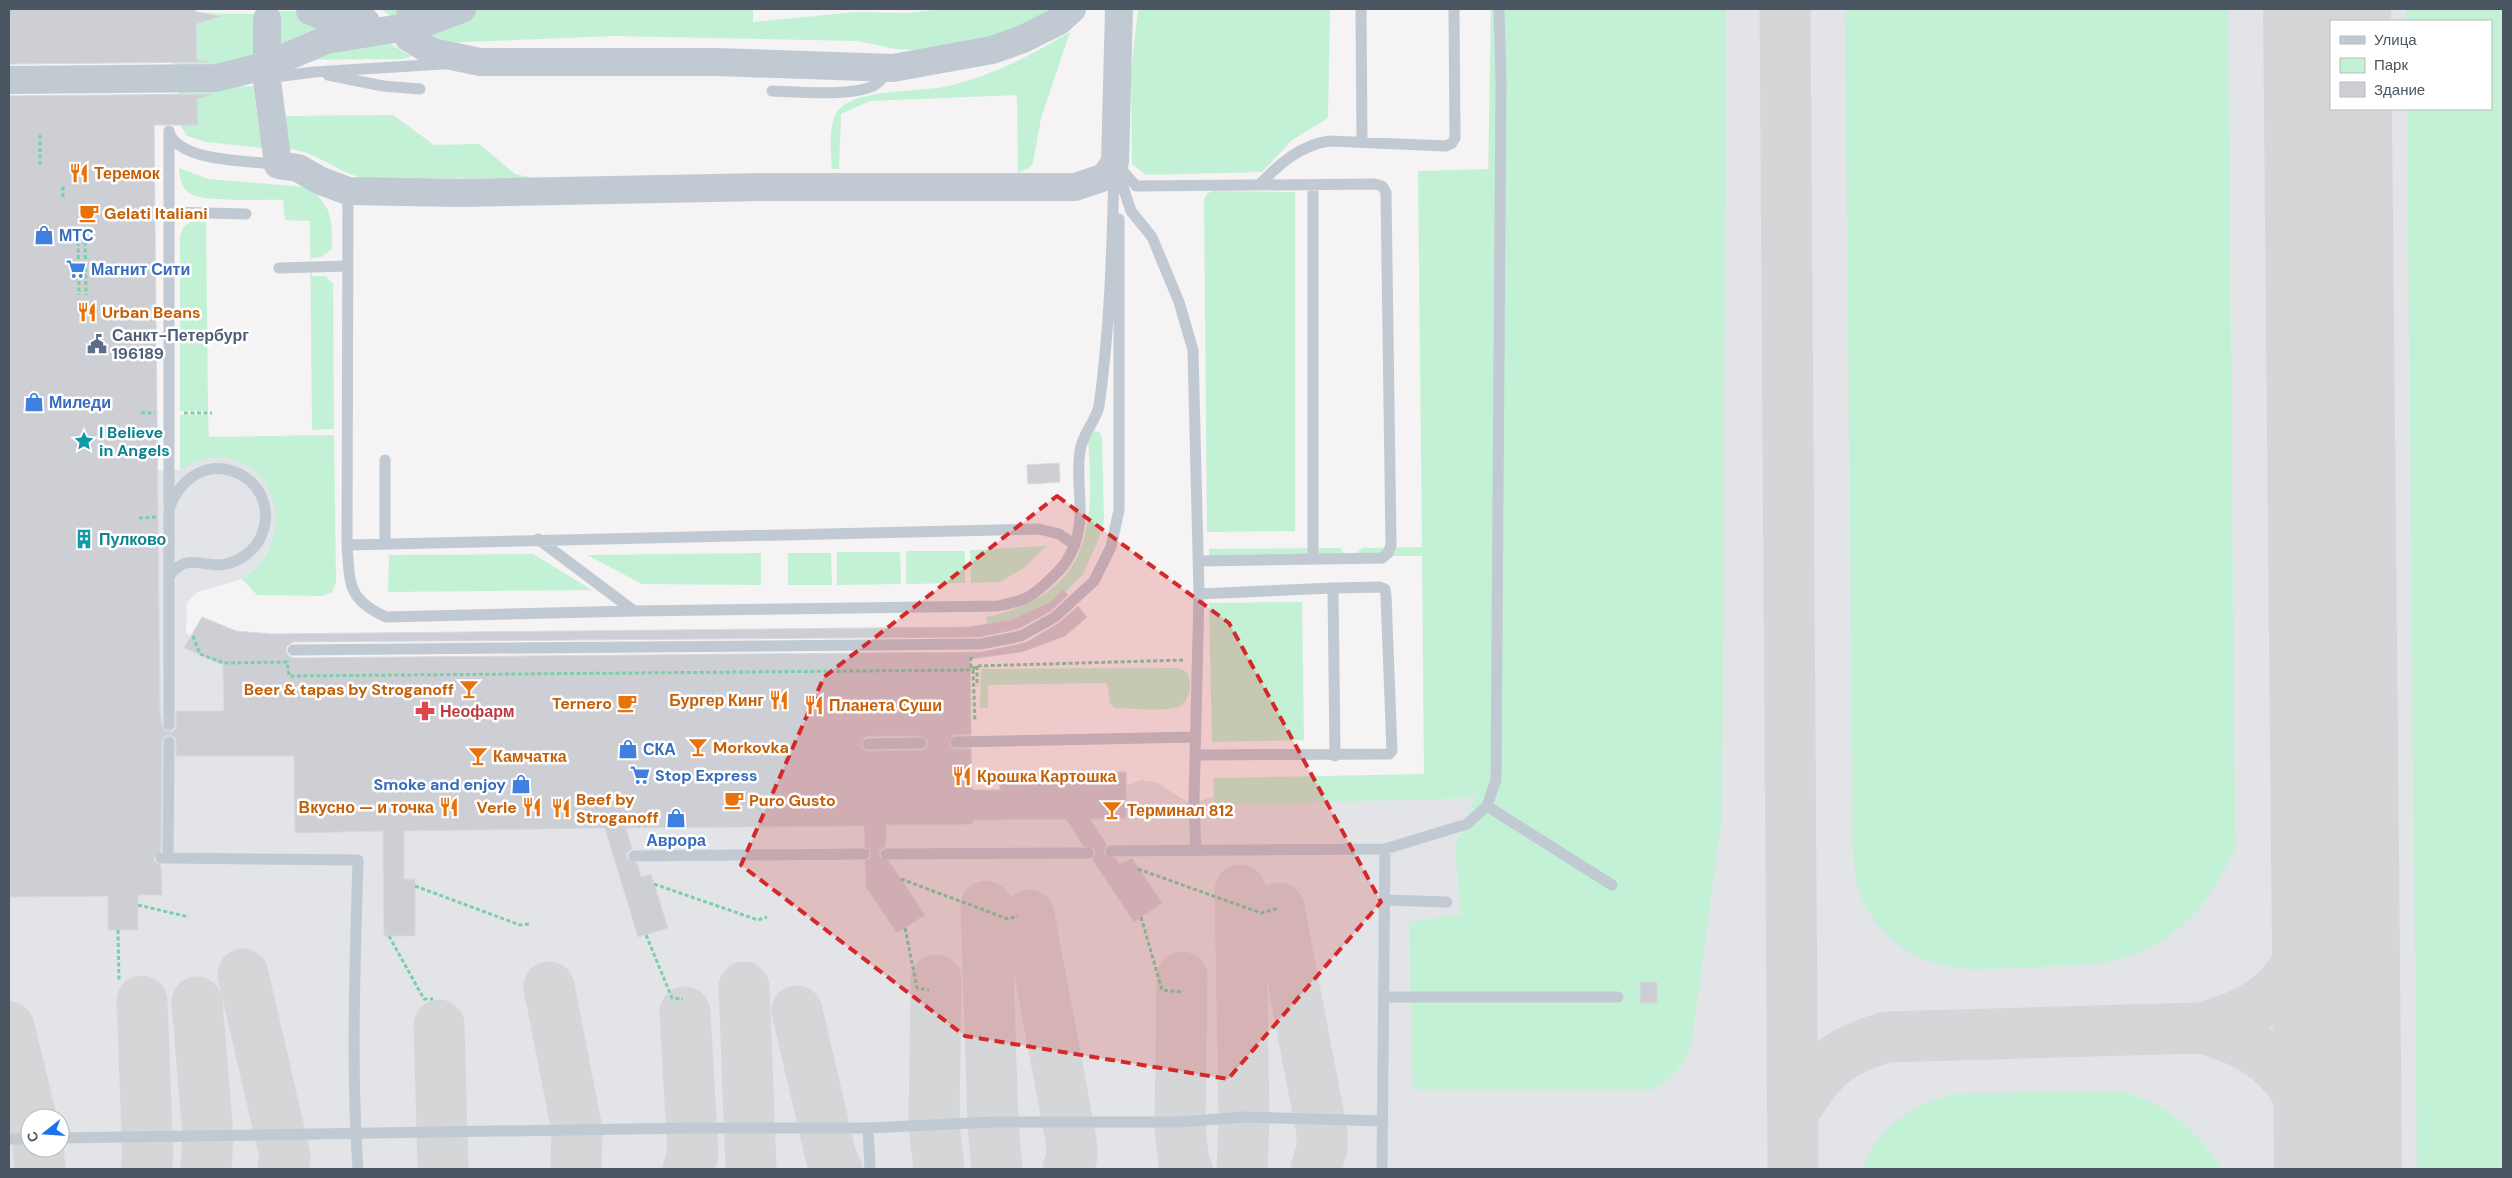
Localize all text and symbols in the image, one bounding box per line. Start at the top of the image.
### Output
legend [2330,20,2492,110]
text: Улица [2374,30,2417,50]
text: Парк [2374,55,2408,75]
text: Здание [2374,80,2425,100]
restaurant icon: Теремок [68,162,90,184]
place label: Теремок [94,163,161,184]
cafe icon: Gelati Italiani [78,202,100,224]
place label: Gelati Italiani [104,203,208,224]
shop icon: МТС [33,224,55,246]
place label: МТС [59,225,94,246]
supermarket icon: Магнит Сити [65,258,87,280]
place label: Магнит Сити [91,259,190,280]
restaurant icon: Urban Beans [76,301,98,323]
place label: Urban Beans [102,302,201,323]
place label: Санкт-Петербург 196189 [112,325,249,364]
public building icon: Санкт-Петербург 196189 [86,333,108,355]
shop icon: Миледи [23,391,45,413]
place label: Миледи [49,392,111,413]
place label: I Believe in Angels [99,422,170,461]
place icon: I Believe in Angels [73,430,95,452]
building icon: Пулково [73,528,95,550]
place label: Пулково [99,529,167,550]
bar icon: Beer & tapas by Stroganoff [458,678,480,700]
place label: Beer & tapas by Stroganoff [244,679,454,700]
restaurant icon: Бургер Кинг [768,689,790,711]
place label: Бургер Кинг [669,690,764,711]
cafe icon: Ternero [616,692,638,714]
place label: Ternero [552,693,612,714]
restaurant icon: Планета Суши [803,694,825,716]
place label: Планета Суши [829,695,942,716]
pharmacy icon: Неофарм [414,700,436,722]
place label: Неофарм [440,701,515,722]
bar icon: Morkovka [687,736,709,758]
place label: Morkovka [713,737,789,758]
shop icon: СКА [617,738,639,760]
place label: СКА [643,739,676,760]
bar icon: Камчатка [467,745,489,767]
place label: Камчатка [493,746,567,767]
supermarket icon: Stop Express [629,764,651,786]
place label: Stop Express [655,765,757,786]
restaurant icon: Крошка Картошка [951,765,973,787]
place label: Крошка Картошка [977,766,1116,787]
shop icon: Smoke and enjoy [510,773,532,795]
place label: Smoke and enjoy [373,774,506,795]
place label: Beef by Stroganoff [576,789,659,828]
cafe icon: Puro Gusto [723,789,745,811]
place label: Puro Gusto [749,790,836,811]
restaurant icon: Вкусно — и точка [438,796,460,818]
restaurant icon: Verle [521,796,543,818]
place label: Вкусно — и точка [299,797,434,818]
place label: Verle [477,797,517,818]
restaurant icon: Beef by Stroganoff [550,797,572,819]
bar icon: Терминал 812 [1101,799,1123,821]
place label: Терминал 812 [1127,800,1233,821]
shop icon: Аврора [665,807,687,829]
place label: Аврора [646,830,706,851]
north arrow [20,1108,70,1158]
text: С [22,1129,43,1144]

